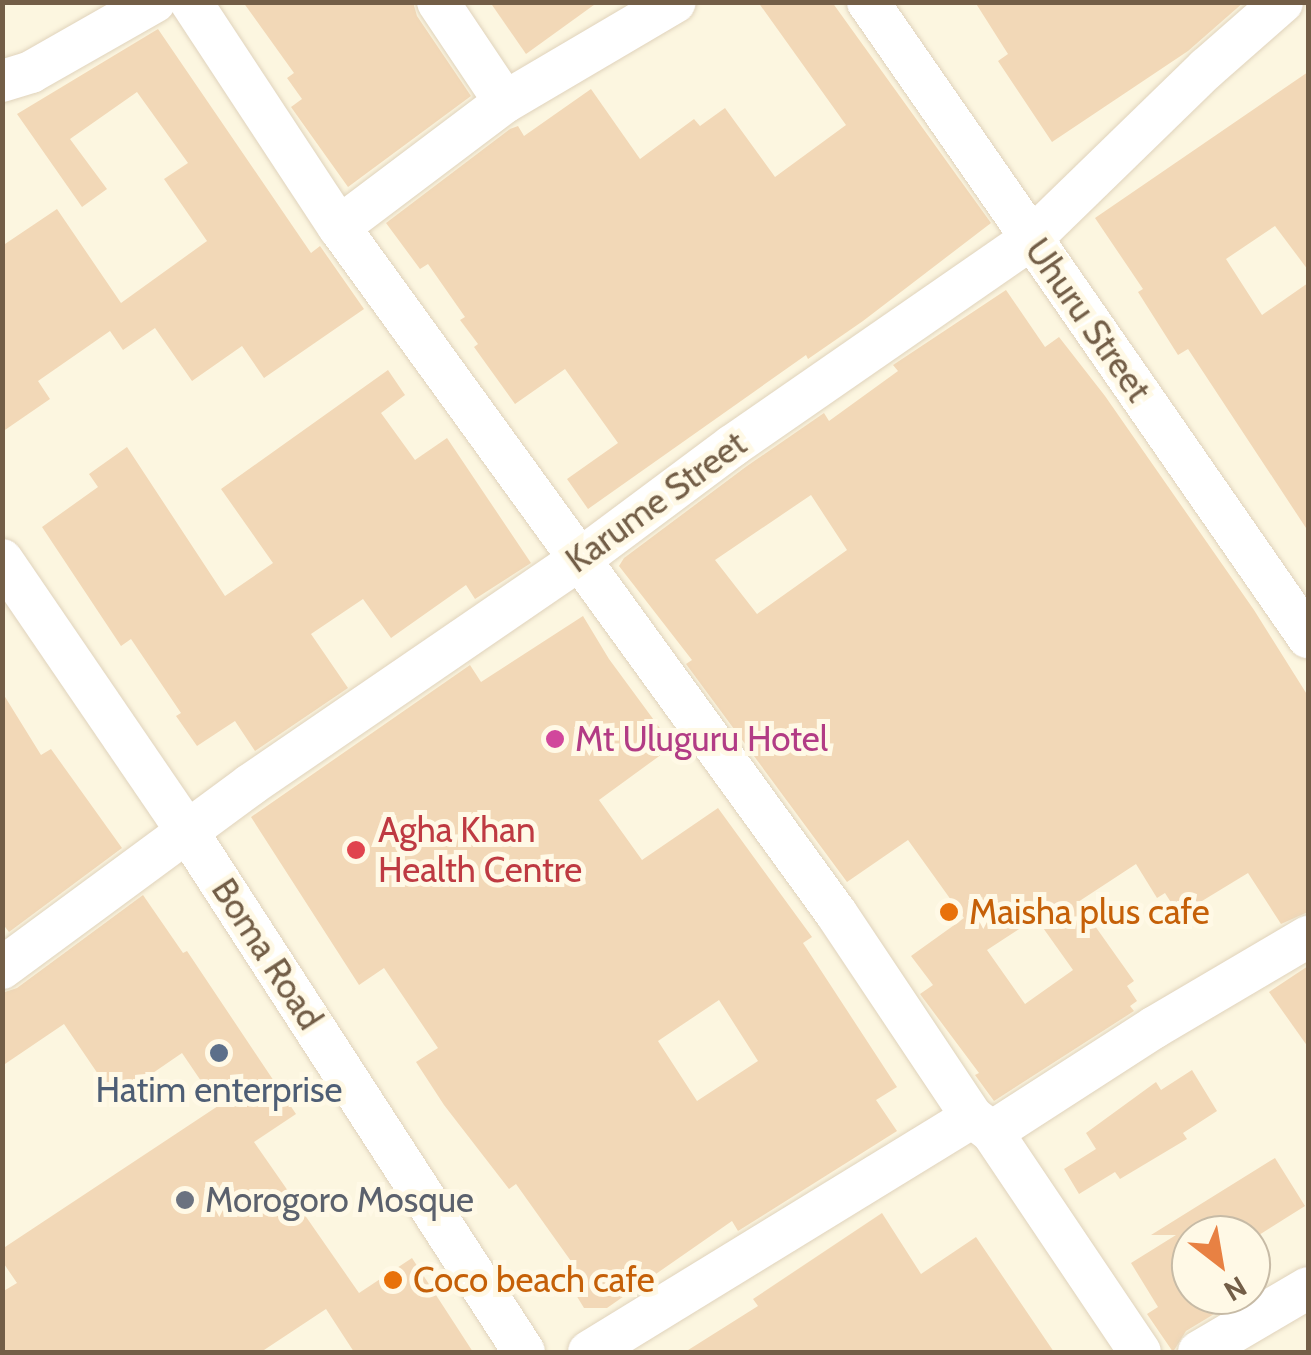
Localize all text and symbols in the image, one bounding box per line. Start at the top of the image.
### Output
street label: Uhuru Street [1016,230,1160,410]
street label: Karume Street [558,423,754,581]
place label: Mt Uluguru Hotel [575,718,828,760]
marker: Mt Uluguru Hotel [544,728,566,750]
place label: Agha Khan Health Centre [378,809,582,891]
marker: Agha Khan Health Centre [343,837,369,863]
street label: Boma Road [203,871,331,1037]
place label: Maisha plus cafe [969,891,1210,933]
marker: Maisha plus cafe [938,901,960,923]
marker: Hatim enterprise [208,1042,230,1064]
place label: Hatim enterprise [96,1069,342,1111]
place label: Morogoro Mosque [205,1179,474,1221]
marker: Morogoro Mosque [174,1189,196,1211]
north arrow [1171,1215,1271,1315]
place label: Coco beach cafe [413,1259,655,1301]
marker: Coco beach cafe [382,1269,404,1291]
text: N [1218,1269,1253,1309]

